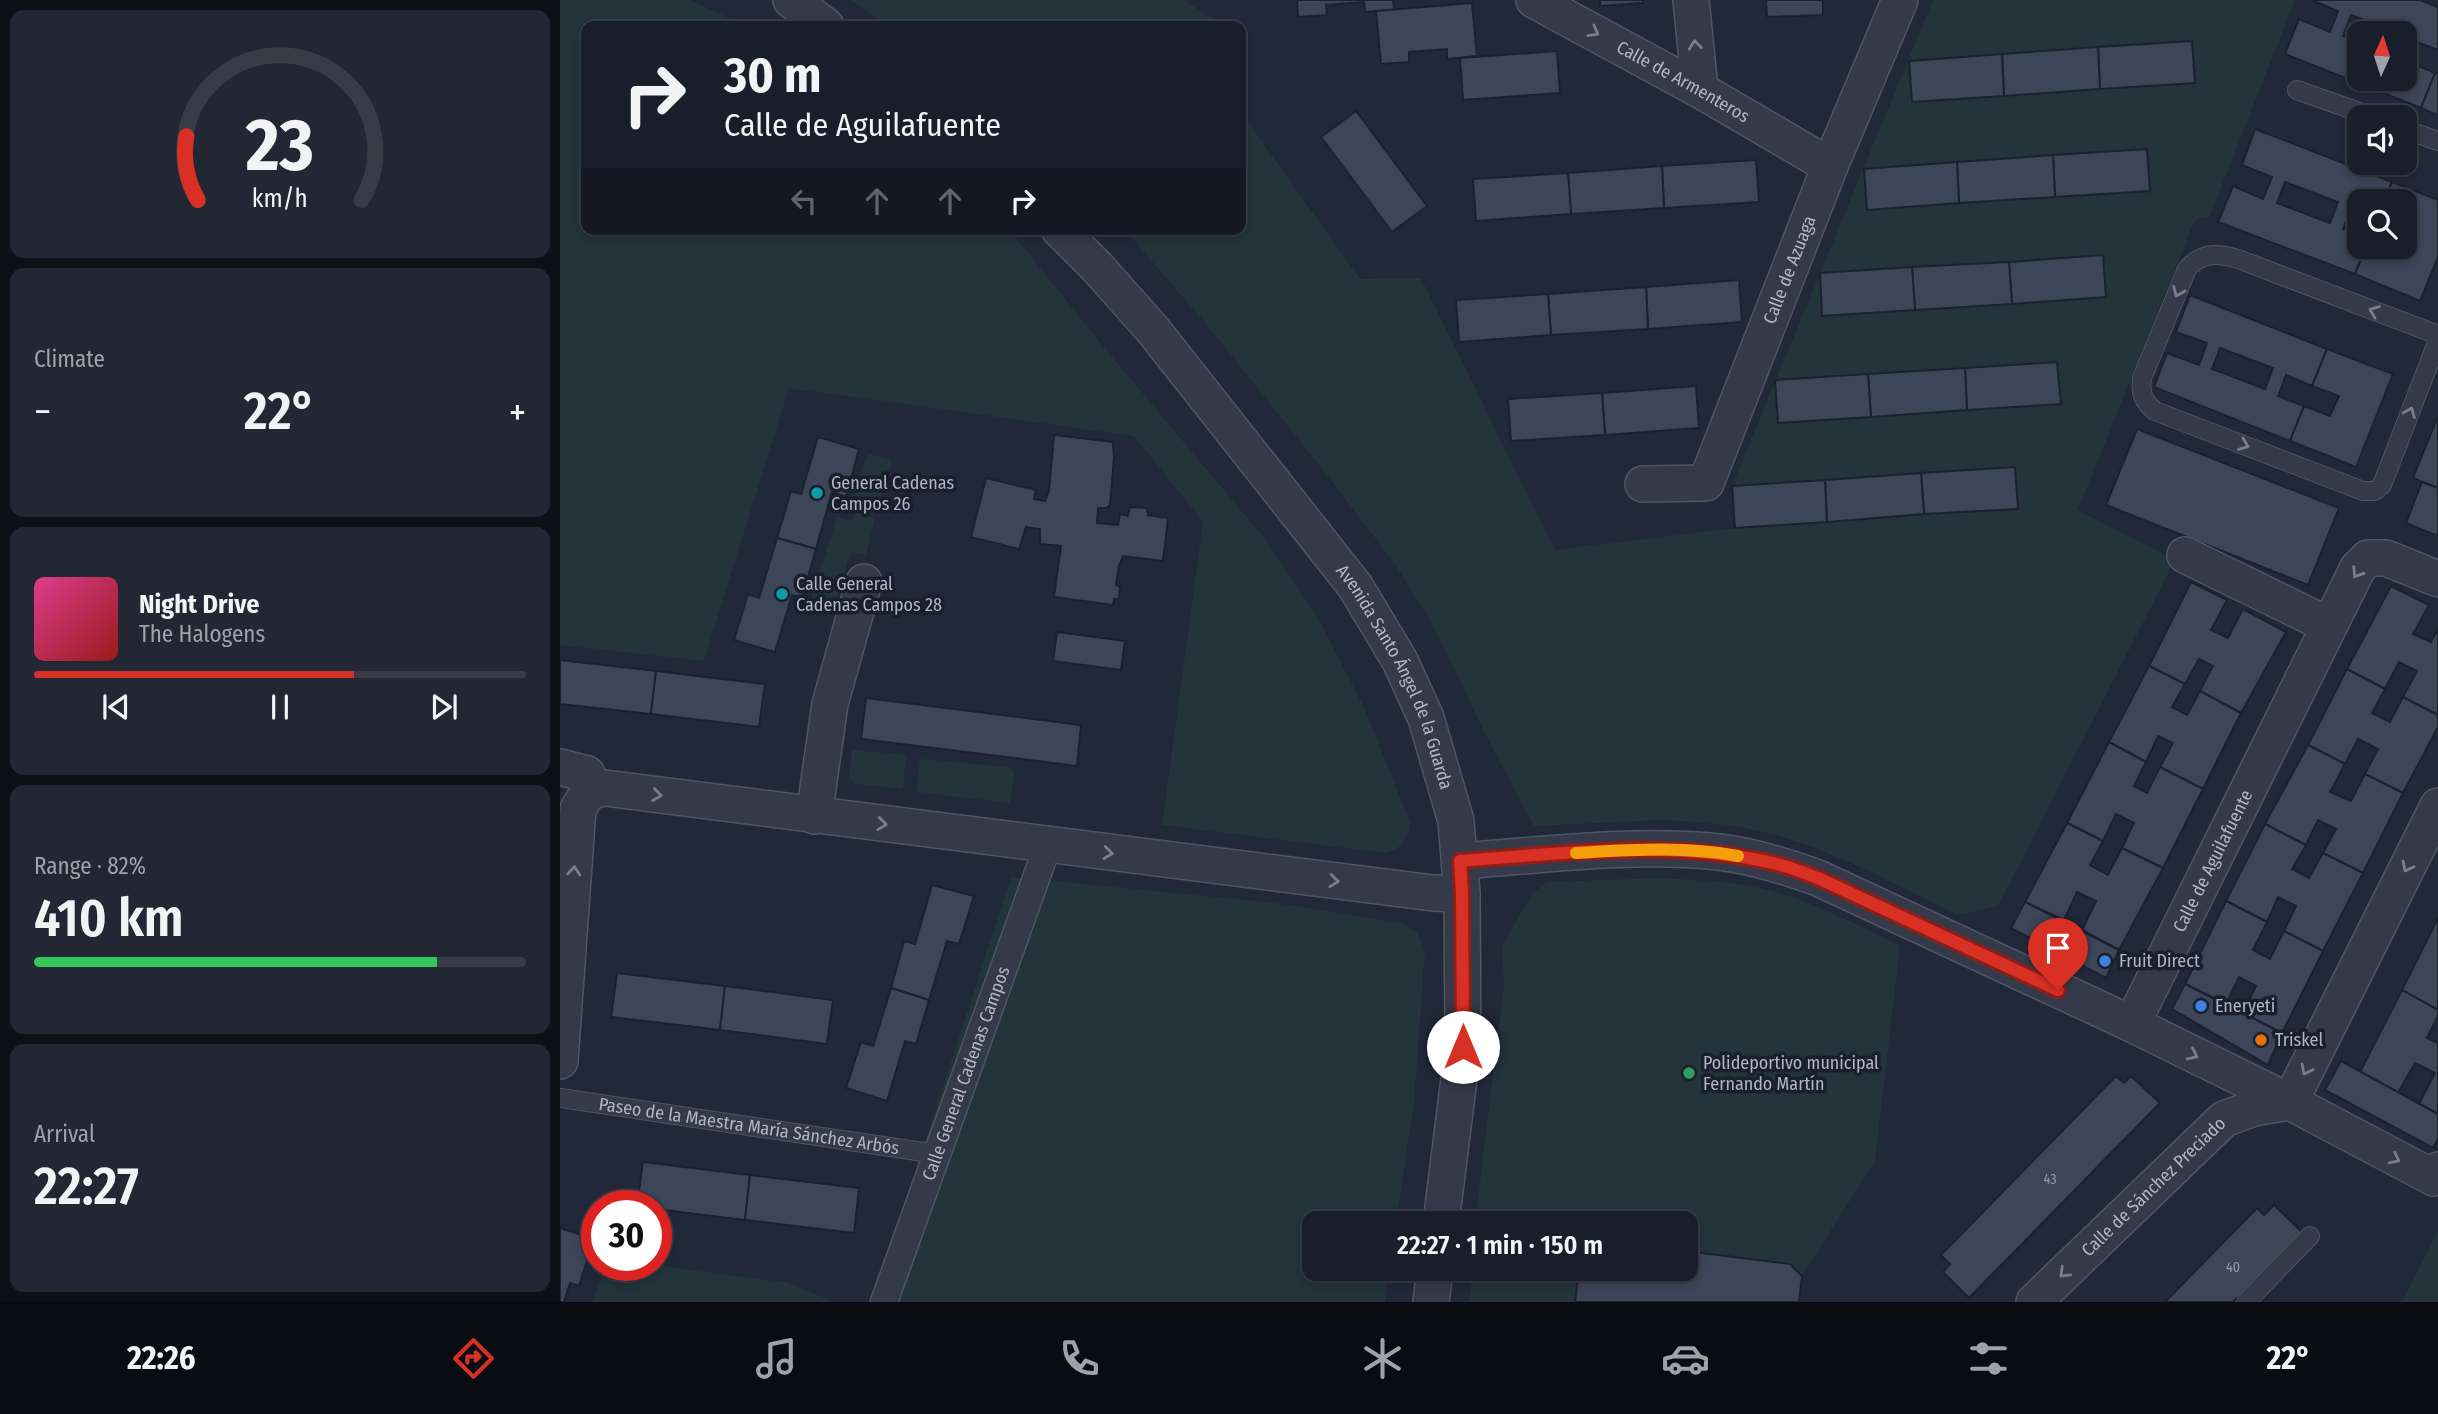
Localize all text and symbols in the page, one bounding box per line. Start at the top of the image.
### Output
north arrow [2347,21,2417,91]
map controls [2347,21,2417,259]
one-way arrow [1587,24,1600,38]
street label: Calle de Armenteros [1613,36,1754,128]
one-way arrow [1688,39,1703,51]
text: 30 m [724,46,822,105]
icon: right [609,49,700,140]
text: 23 [245,103,314,190]
button: sound [2347,105,2417,175]
text: Calle de Aguilafuente [724,106,1001,144]
icon: left [785,182,823,220]
icon: ahead [858,182,896,220]
icon: ahead [931,182,969,220]
icon: right [1004,182,1042,220]
text: km/h [252,184,308,214]
button: search [2347,189,2417,259]
street label: Calle de Azuaga [1758,212,1821,327]
one-way arrow [2172,285,2186,297]
one-way arrow [2369,305,2381,319]
text: Climate [34,345,105,373]
text: 22° [244,380,316,443]
text: − [34,389,51,435]
text: + [509,389,526,435]
one-way arrow [2401,406,2415,418]
one-way arrow [2238,437,2250,451]
place label: General Cadenas Campos 26 [831,472,954,515]
marker: General Cadenas Campos 26 [809,485,825,501]
street label: Avenida Santo Ángel de la Guarda [1331,560,1457,792]
one-way arrow [2352,565,2365,578]
place label: Calle General Cadenas Campos 28 [796,573,942,616]
marker: Calle General Cadenas Campos 28 [774,586,790,602]
text: Night Drive [139,589,259,620]
text: The Halogens [139,620,265,648]
icon: previous [97,688,135,726]
icon: pause [261,688,299,726]
icon: next [425,688,463,726]
street label: Calle de Aguilafuente [2168,786,2257,936]
one-way arrow [651,787,662,802]
one-way arrow [876,817,888,832]
one-way arrow [1102,845,1114,860]
text: Range · 82% [34,852,146,880]
one-way arrow [2402,860,2416,872]
one-way arrow [566,865,581,876]
one-way arrow [1328,873,1340,888]
text: 410 km [34,887,184,950]
pin [2028,918,2088,990]
icon: arrive [2039,929,2077,967]
place label: Fruit Direct [2119,950,2200,972]
marker: Fruit Direct [2097,953,2113,969]
street label: Calle General Cadenas Campos [918,963,1015,1183]
place label: Eneryeti [2215,995,2275,1017]
marker: Eneryeti [2193,998,2209,1014]
position arrow [1426,1010,1500,1084]
place label: Triskel [2275,1029,2323,1051]
marker: Triskel [2253,1032,2269,1048]
one-way arrow [2186,1046,2198,1060]
place label: Polideportivo municipal Fernando Martín [1703,1052,1879,1095]
one-way arrow [2300,1063,2314,1075]
marker: Polideportivo municipal Fernando Martín [1681,1065,1697,1081]
street label: Paseo de la Maestra María Sánchez Arbós [597,1093,901,1159]
street label: Calle de Sánchez Preciado [2077,1112,2230,1261]
text: Arrival [34,1120,95,1148]
one-way arrow [2388,1150,2400,1164]
text: 22:27 [34,1155,139,1218]
house number: 43 [2044,1171,2056,1188]
speed limit sign: 30 [581,1190,672,1281]
text: 22:27 · 1 min · 150 m [1397,1230,1603,1261]
house number: 40 [2226,1259,2240,1276]
one-way arrow [2059,1264,2072,1277]
icon: directions [449,1334,498,1383]
icon: music [752,1334,801,1383]
icon: phone [1055,1334,1104,1383]
icon: climate [1358,1334,1407,1383]
icon: car [1661,1334,1710,1383]
icon: filters [1964,1334,2013,1383]
text: 22:26 [127,1339,195,1377]
text: 22° [2266,1339,2311,1377]

